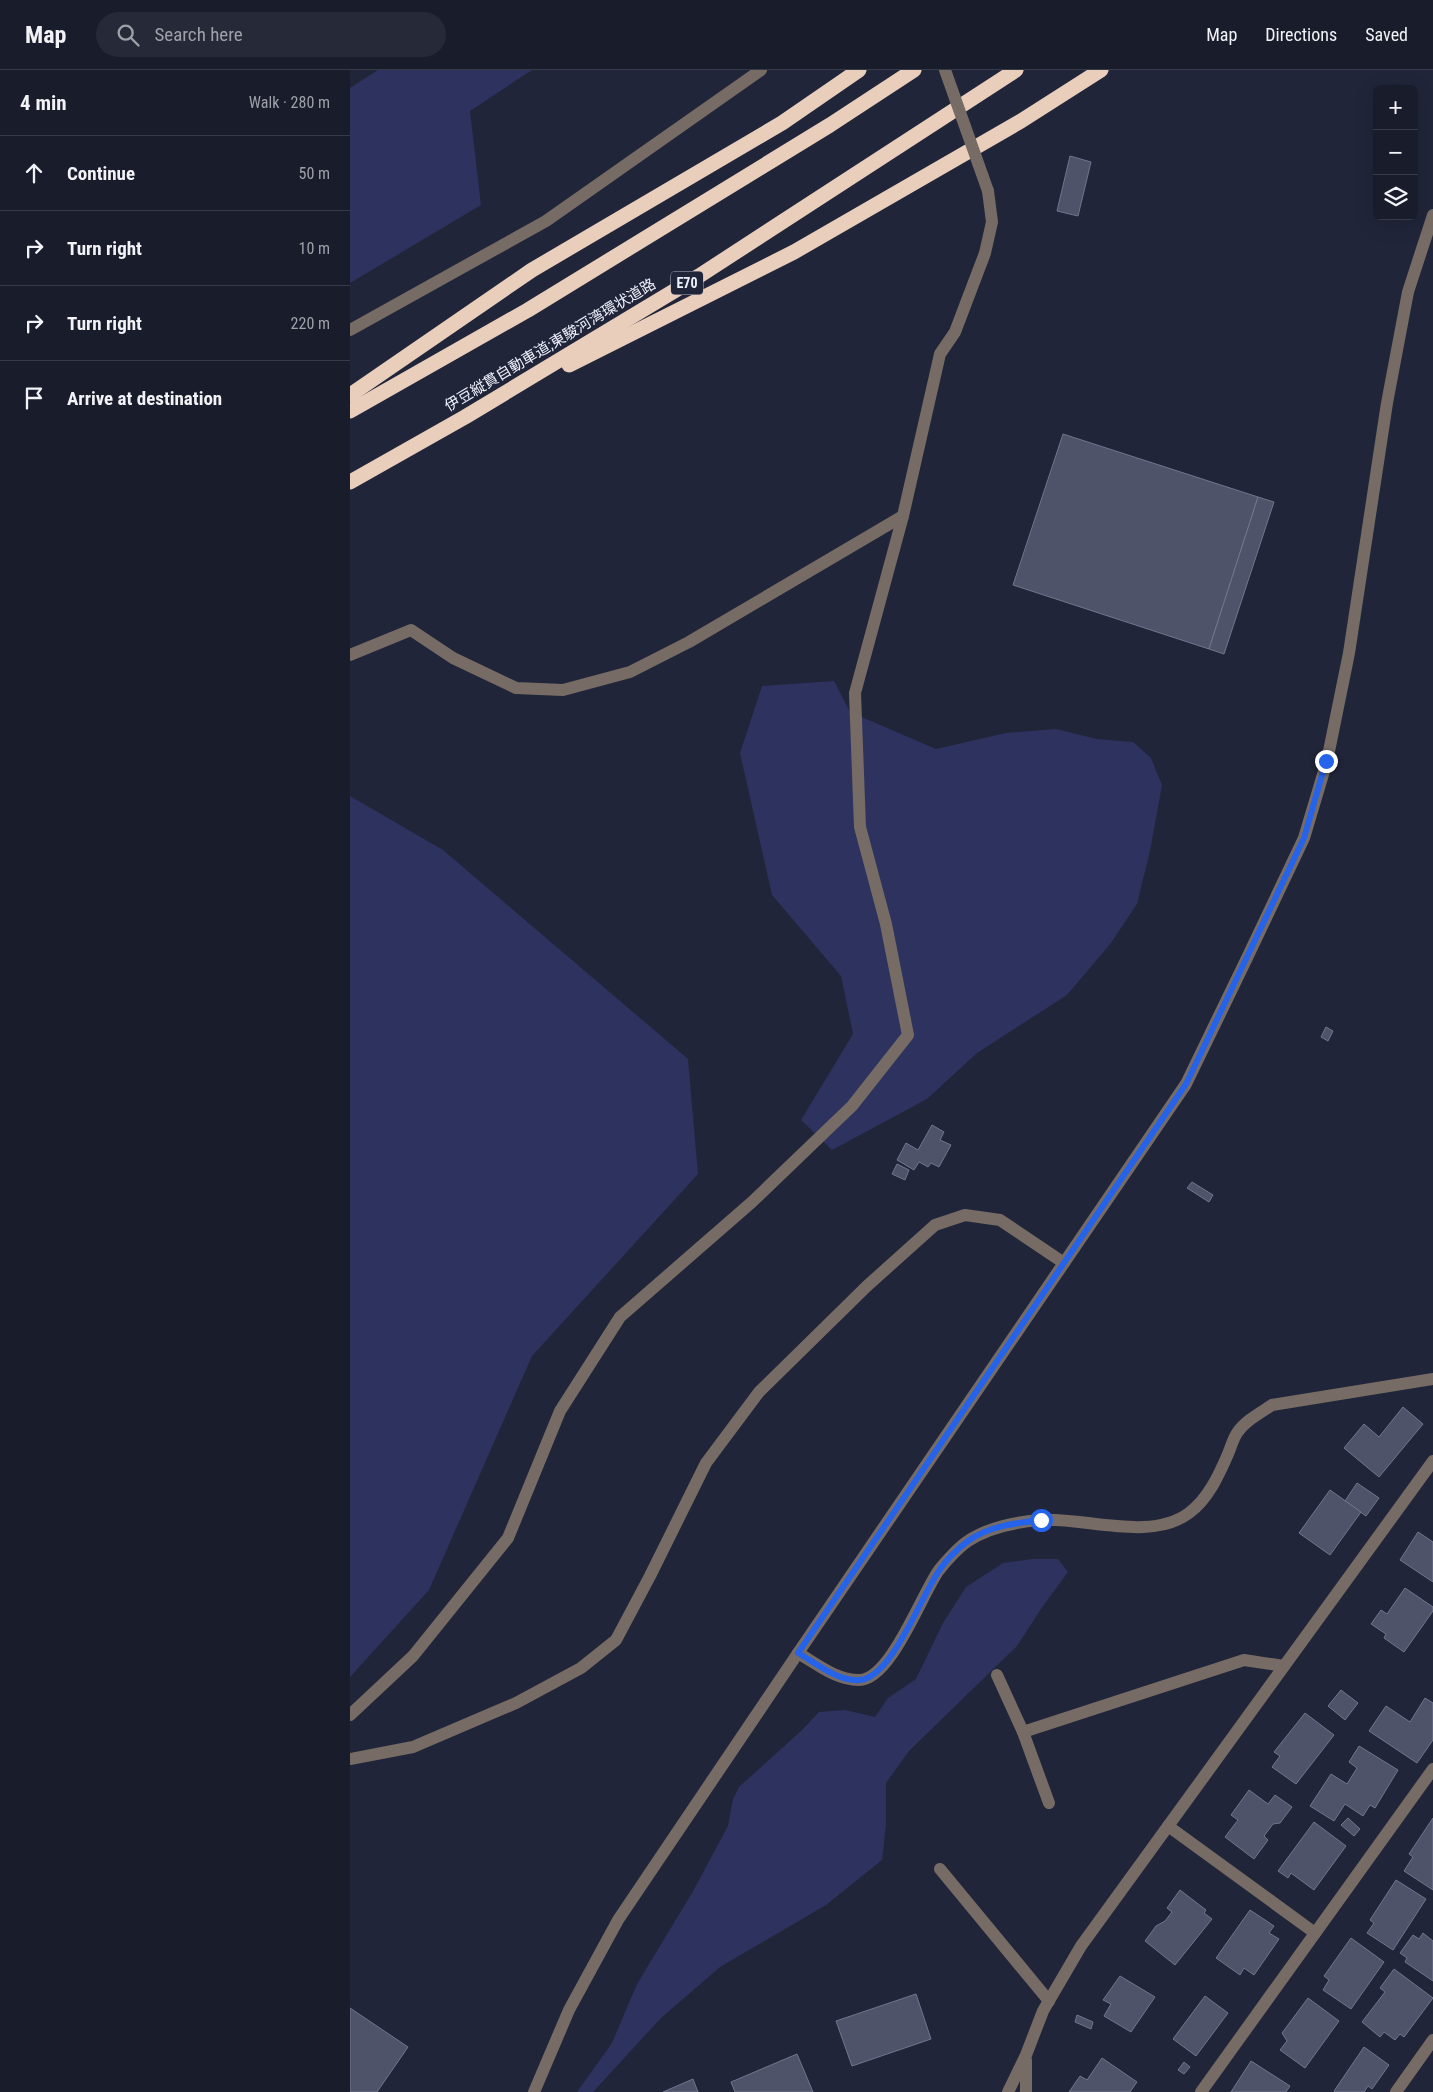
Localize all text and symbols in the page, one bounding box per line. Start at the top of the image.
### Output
search box [96,12,446,57]
text: Map [25,21,66,49]
icon: search [114,21,142,49]
text: Search here [154,23,243,46]
text: Map [1206,24,1237,45]
text: Directions [1265,24,1337,45]
text: Saved [1365,24,1408,45]
map controls [1373,85,1418,220]
button: + [1373,85,1418,130]
text: 4 min [20,91,67,115]
text: Walk · 280 m [249,93,330,112]
button: − [1373,130,1418,175]
icon: ahead [20,159,48,187]
text: Continue [67,162,135,185]
text: 50 m [298,164,330,183]
button: layers [1373,175,1418,220]
icon: right [20,234,48,262]
text: Turn right [67,237,142,260]
text: 10 m [298,239,330,258]
road number: E70 [671,272,703,294]
street label: 伊豆縦貫自動車道;東駿河湾環状道路 [441,275,659,415]
icon: right [20,309,48,337]
text: Turn right [67,312,142,335]
text: 220 m [291,314,330,333]
icon: arrive [20,384,48,412]
text: Arrive at destination [67,387,222,410]
route end [1315,750,1338,773]
route start [1030,1509,1053,1532]

